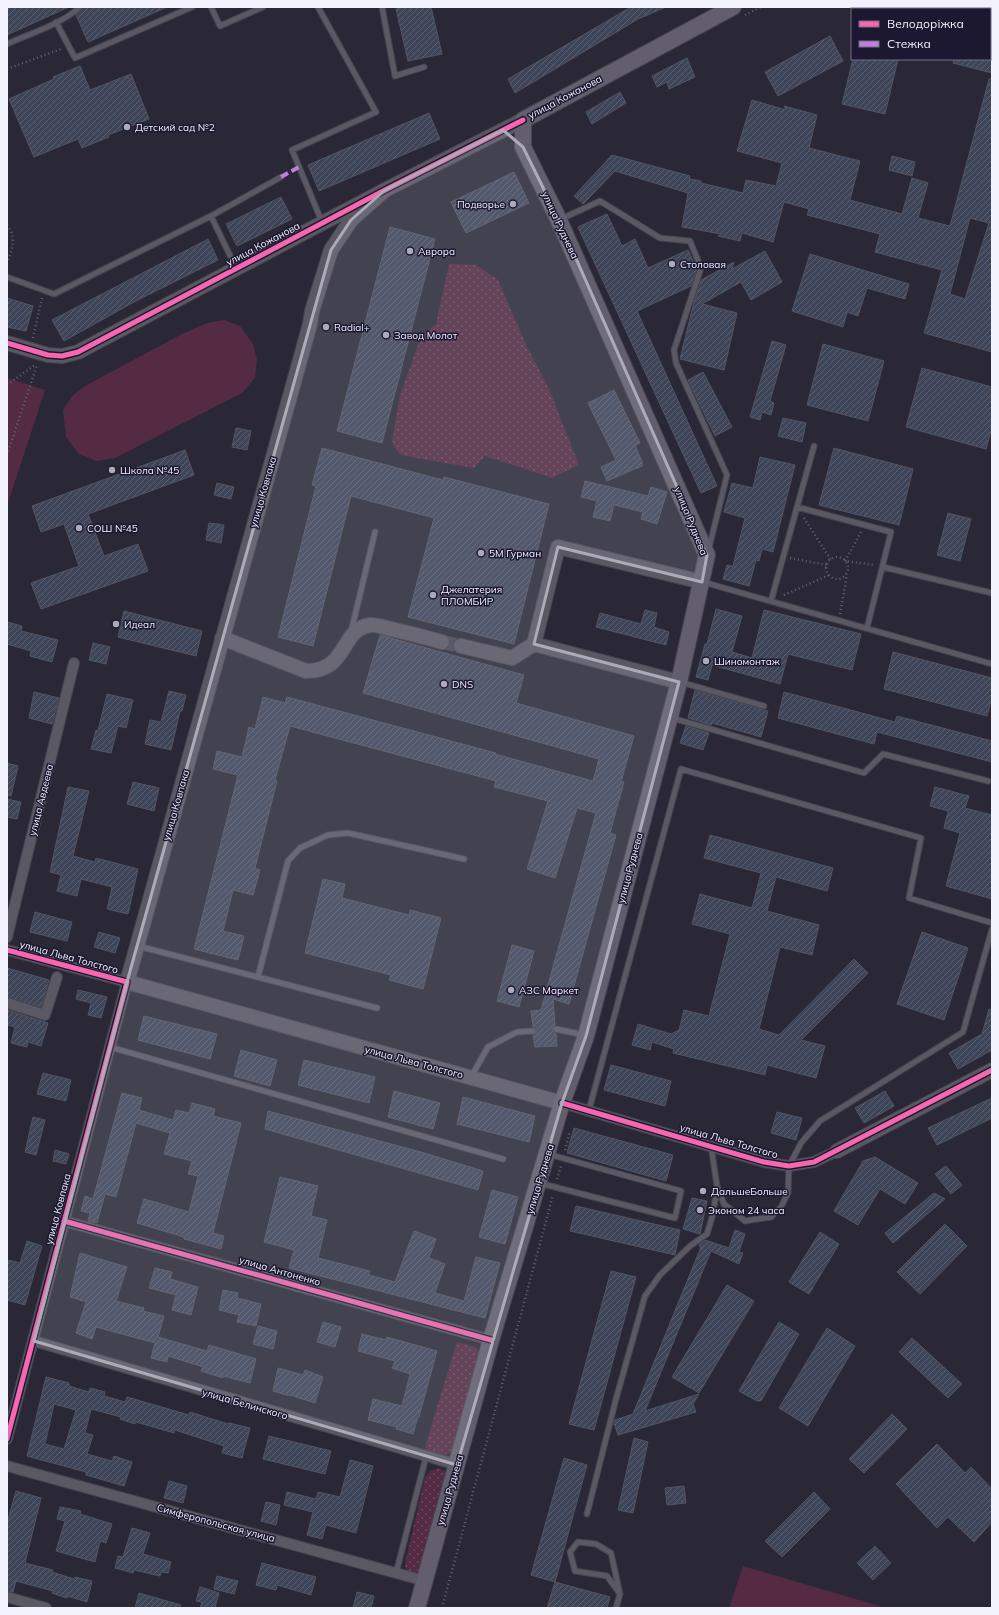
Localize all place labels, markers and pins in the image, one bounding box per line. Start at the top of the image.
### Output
place label: Детский сад №2 [135,121,215,134]
marker: Детский сад №2 [122,122,132,132]
place label: Подворье [457,198,505,211]
marker: Подворье [508,199,518,209]
place label: Аврора [418,245,455,258]
marker: Аврора [405,246,415,256]
place label: Столовая [680,258,726,271]
marker: Столовая [667,259,677,269]
place label: Radial+ [334,321,370,334]
marker: Radial+ [321,322,331,332]
place label: Завод Молот [394,329,458,342]
marker: Завод Молот [381,330,391,340]
place label: Школа №45 [120,464,179,477]
marker: Школа №45 [107,465,117,475]
place label: СОШ №45 [87,522,138,535]
marker: СОШ №45 [74,523,84,533]
place label: 5М Гурман [489,547,541,560]
marker: 5М Гурман [476,548,486,558]
place label: Джелатерия ПЛОМБИР [441,583,502,608]
marker: Джелатерия ПЛОМБИР [428,590,438,600]
place label: Идеал [124,618,155,631]
marker: Идеал [111,619,121,629]
place label: Шиномонтаж [714,655,781,668]
marker: Шиномонтаж [701,656,711,666]
place label: DNS [452,678,473,691]
marker: DNS [439,679,449,689]
place label: АЗС Маркет [519,984,579,997]
marker: АЗС Маркет [506,985,516,995]
place label: ДальшеБольше [711,1185,788,1198]
marker: ДальшеБольше [698,1186,708,1196]
place label: Эконом 24 часа [708,1204,785,1217]
marker: Эконом 24 часа [695,1205,705,1215]

